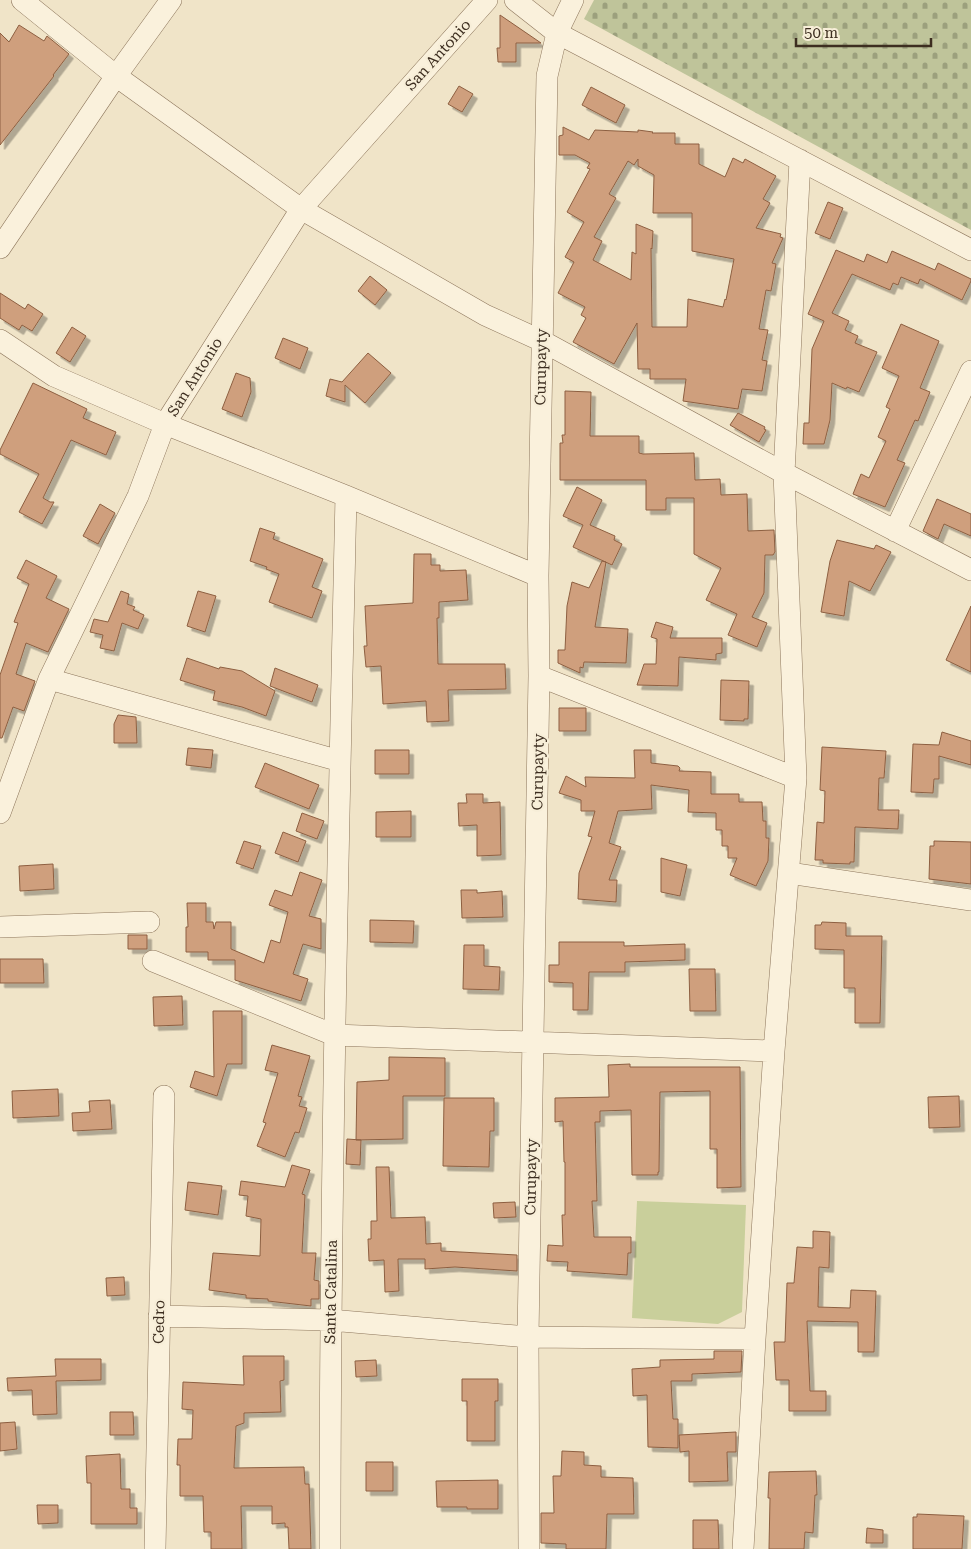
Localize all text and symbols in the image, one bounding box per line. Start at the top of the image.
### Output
scale bar [796,15,931,47]
street label: San Antonio [401,16,475,94]
text: 50 m [804,24,839,42]
street label: Curupayty [531,328,551,406]
street label: San Antonio [164,334,226,420]
street label: Curupayty [528,733,548,811]
street label: Curupayty [521,1138,541,1216]
street label: Santa Catalina [321,1240,341,1344]
street label: Cedro [150,1300,168,1344]

